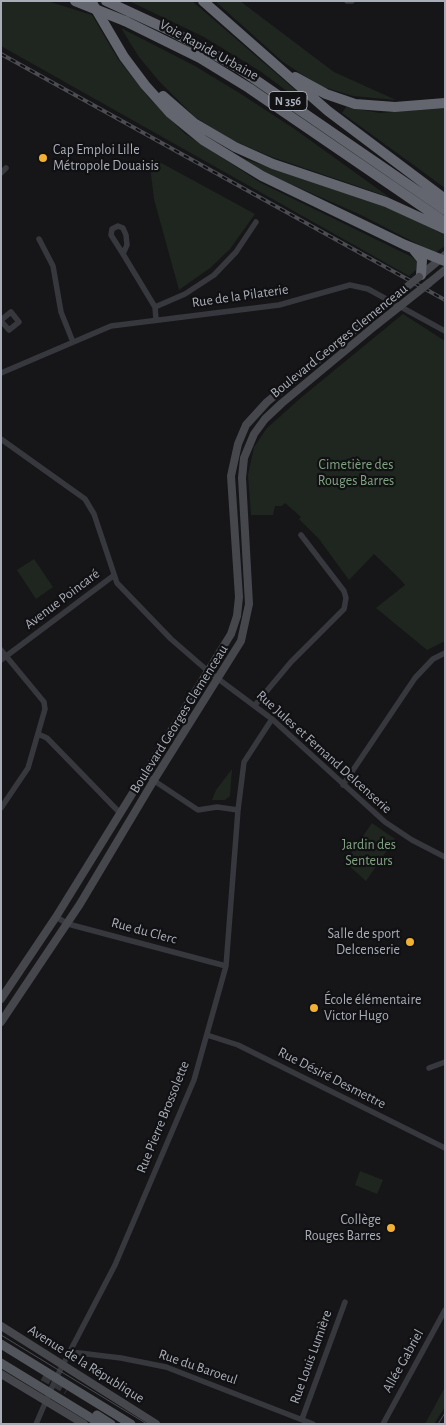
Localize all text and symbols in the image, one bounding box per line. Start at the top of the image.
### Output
street label: Voie Rapide Urbaine [157,16,261,84]
road number: N 356 [269,92,307,110]
place label: Cap Emploi Lille Métropole Douaisis [53,142,159,174]
marker: Cap Emploi Lille Métropole Douaisis [37,152,49,164]
street label: Rue de la Pilaterie [191,281,289,311]
street label: Boulevard Georges Clemenceau [267,281,411,401]
park label: Cimetière des Rouges Barres [318,457,394,490]
street label: Avenue Poincaré [21,565,103,633]
street label: Boulevard Georges Clemenceau [126,642,232,796]
street label: Rue Jules et Fernand Delcenserie [253,687,395,817]
park label: Jardin des Senteurs [342,837,396,870]
street label: Rue du Clerc [109,914,179,948]
place label: Salle de sport Delcenserie [327,926,400,959]
marker: Salle de sport Delcenserie [404,936,416,948]
place label: École élémentaire Victor Hugo [324,992,421,1024]
marker: École élémentaire Victor Hugo [308,1002,320,1014]
street label: Rue Désiré Desmettre [275,1044,389,1112]
street label: Rue Pierre Brossolette [133,1059,193,1175]
place label: Collège Rouges Barres [304,1212,381,1244]
marker: Collège Rouges Barres [385,1222,397,1234]
street label: Rue Louis Lumière [286,1308,336,1406]
street label: Avenue de la République [25,1321,147,1407]
street label: Allée Gabriel [379,1326,427,1396]
street label: Rue du Baroeul [156,1346,240,1388]

